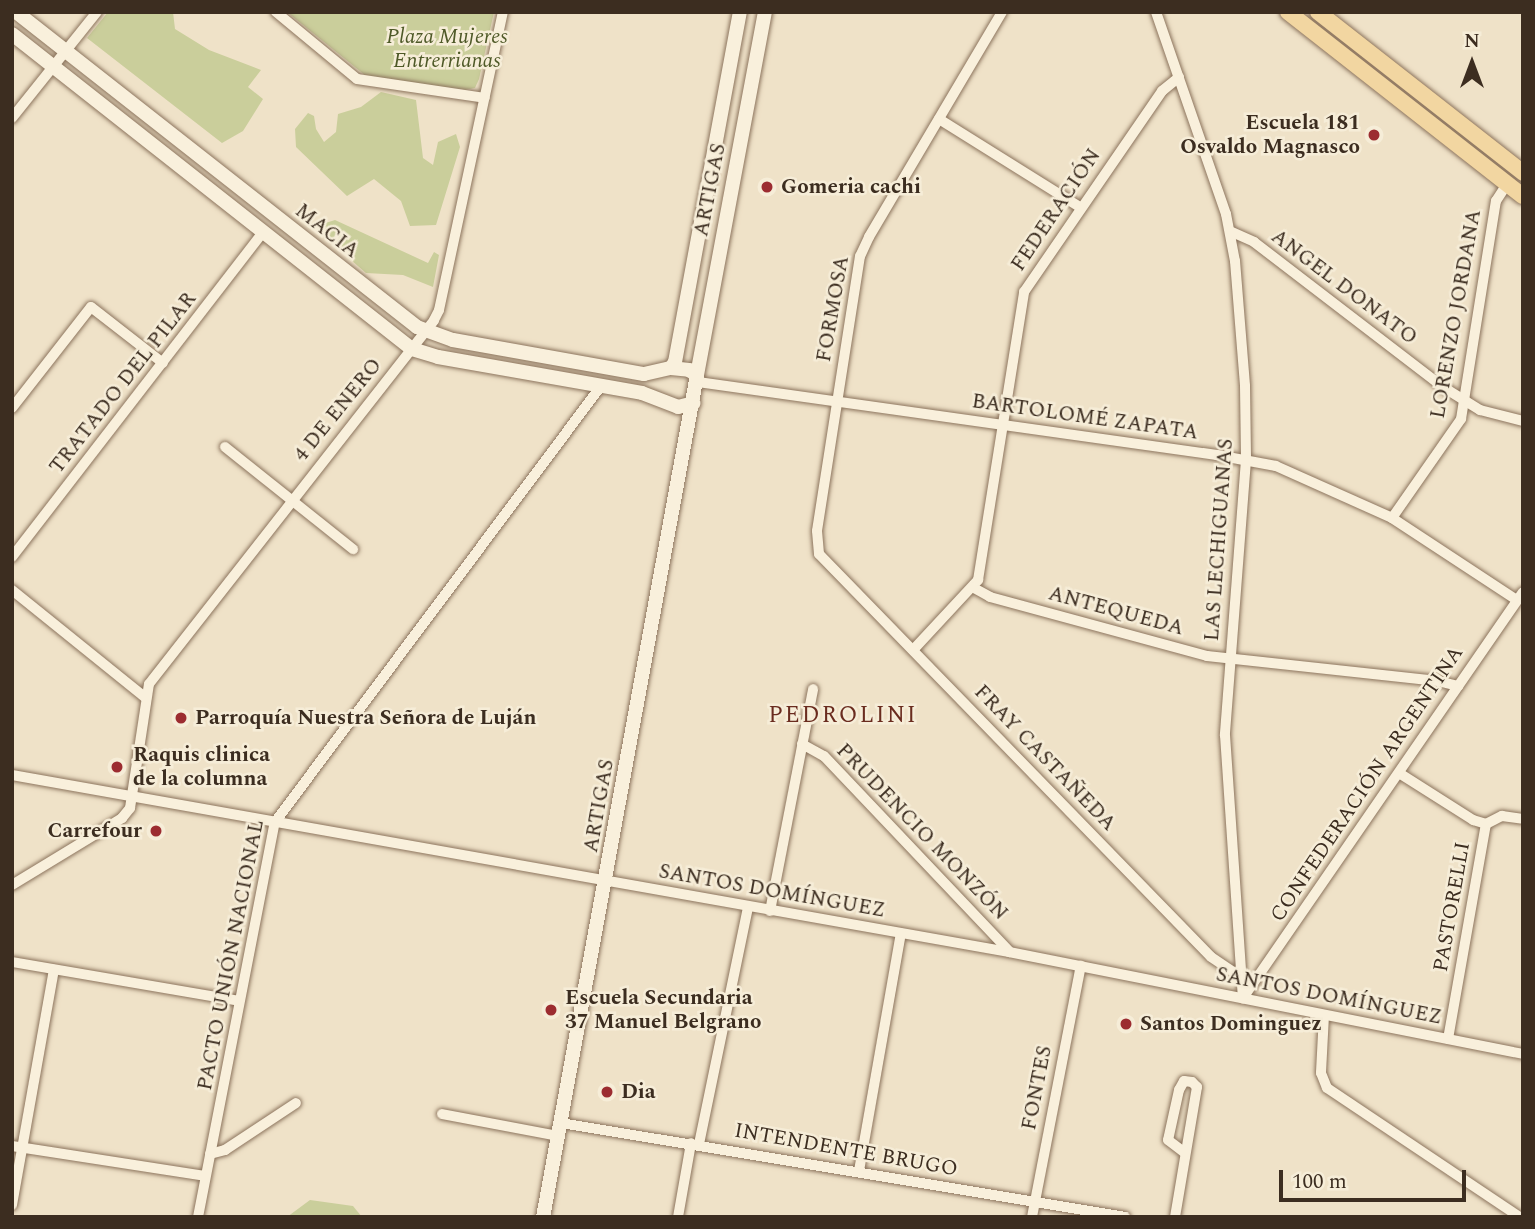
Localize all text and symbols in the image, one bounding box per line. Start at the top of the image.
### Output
park label: Plaza Mujeres Entrerrianas [386,24,508,74]
text: N [1464,27,1480,56]
north arrow [1437,28,1507,98]
place label: Escuela 181 Osvaldo Magnasco [1180,110,1360,160]
marker: Escuela 181 Osvaldo Magnasco [1366,127,1382,143]
street label: ARTIGAS [689,141,731,239]
street label: FEDERACIÓN [1006,144,1106,276]
place label: Gomeria cachi [781,174,921,200]
marker: Gomeria cachi [759,179,775,195]
street label: MACIA [290,198,364,264]
street label: LORENZO JORDANA [1425,207,1487,421]
street label: ANGEL DONATO [1266,224,1422,350]
street label: FORMOSA [811,254,855,364]
street label: TRATADO DEL PILAR [44,287,202,479]
street label: 4 DE ENERO [289,353,387,467]
street label: BARTOLOMÉ ZAPATA [970,389,1200,445]
street label: LAS LECHIGUANAS [1199,438,1239,642]
street label: ANTEQUEDA [1046,581,1186,641]
street label: CONFEDERACIÓN ARGENTINA [1265,641,1469,927]
street label: FRAY CASTAÑEDA [969,680,1121,836]
district label: PEDROLINI [769,702,917,730]
place label: Parroquía Nuestra Señora de Luján [195,705,536,731]
marker: Parroquía Nuestra Señora de Luján [173,710,189,726]
street label: PRUDENCIO MONZÓN [831,738,1013,926]
place label: Raquis clinica de la columna [133,742,270,792]
marker: Raquis clinica de la columna [107,757,127,777]
street label: ARTIGAS [578,757,620,855]
street label: PACTO UNIÓN NACIONAL [192,817,270,1093]
place label: Carrefour [48,818,142,844]
marker: Carrefour [148,823,164,839]
street label: PASTORELLI [1428,840,1476,974]
street label: SANTOS DOMÍNGUEZ [657,859,887,923]
street label: SANTOS DOMÍNGUEZ [1214,962,1444,1030]
place label: Escuela Secundaria 37 Manuel Belgrano [565,985,761,1035]
marker: Escuela Secundaria 37 Manuel Belgrano [543,1002,559,1018]
place label: Santos Dominguez [1140,1011,1322,1037]
marker: Santos Dominguez [1118,1016,1134,1032]
street label: FONTES [1016,1044,1058,1132]
place label: Dia [621,1079,656,1105]
marker: Dia [599,1084,615,1100]
street label: INTENDENTE BRUGO [732,1118,960,1182]
scale bar [1283,1156,1470,1200]
text: 100 m [1292,1166,1347,1198]

